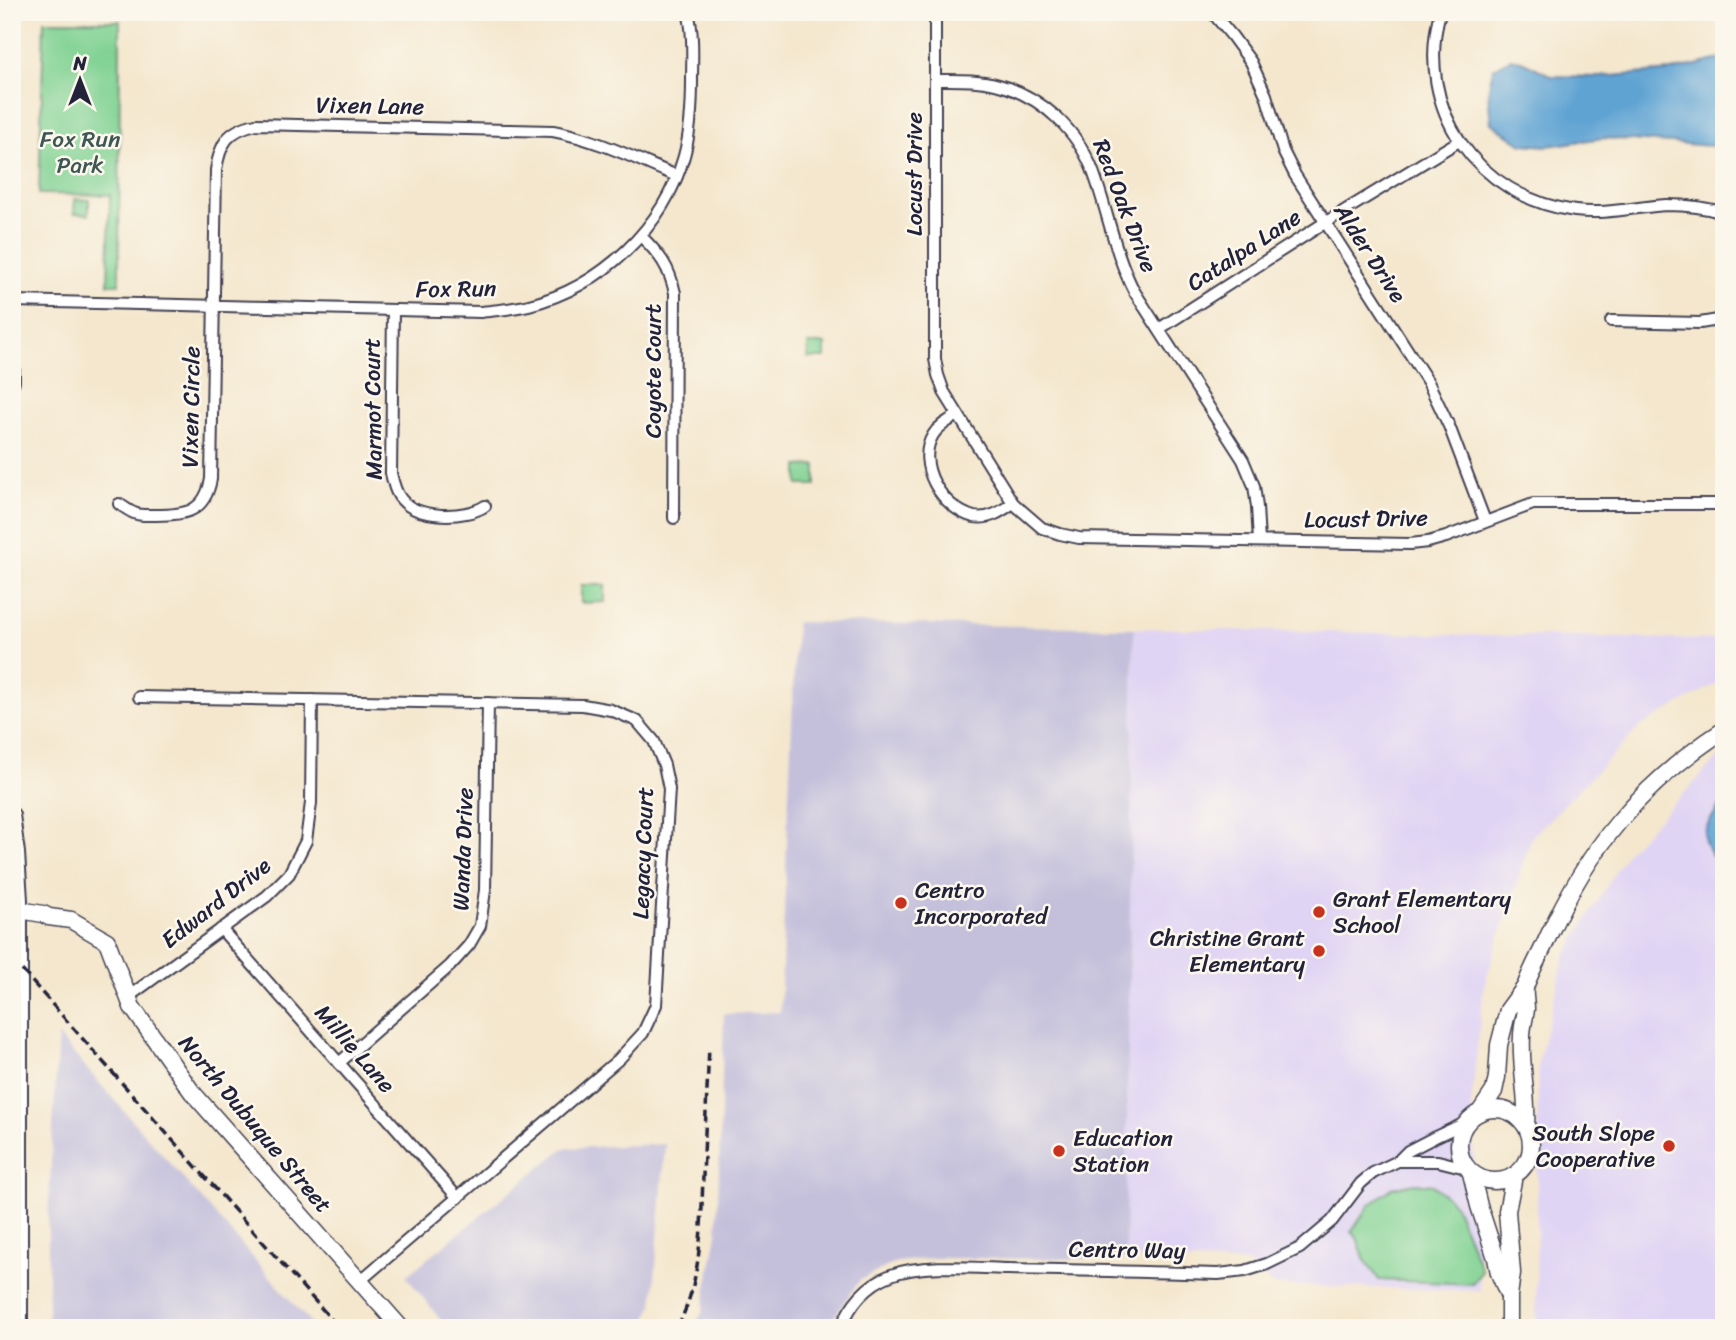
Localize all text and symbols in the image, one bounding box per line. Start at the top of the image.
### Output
north arrow [46,46,116,116]
text: N [72,47,87,80]
street label: Vixen Lane [315,85,425,127]
street label: Locust Drive [894,112,935,236]
park label: Fox Run Park [40,119,120,186]
street label: Red Oak Drive [1081,133,1169,279]
street label: Alder Drive [1322,194,1418,311]
street label: Catalpa Lane [1178,197,1310,303]
street label: Fox Run [415,268,497,310]
street label: Coyote Court [633,304,674,438]
street label: Marmot Court [351,338,395,480]
street label: Vixen Circle [169,346,213,468]
street label: Locust Drive [1304,497,1429,541]
street label: Wanda Drive [440,786,486,911]
street label: Legacy Court [620,786,666,920]
street label: Edward Drive [152,846,280,960]
place label: Centro Incorporated [914,870,1049,937]
place label: Grant Elementary School [1333,879,1511,946]
marker: Centro Incorporated [893,895,909,911]
marker: Grant Elementary School [1311,904,1327,920]
place label: Christine Grant Elementary [1150,918,1305,985]
marker: Christine Grant Elementary [1311,943,1327,959]
street label: Millie Lane [304,995,406,1103]
street label: North Dubuque Street [167,1025,343,1223]
place label: South Slope Cooperative [1532,1113,1655,1180]
place label: Education Station [1073,1118,1173,1185]
marker: South Slope Cooperative [1661,1138,1677,1154]
marker: Education Station [1051,1143,1067,1159]
street label: Centro Way [1068,1228,1186,1272]

